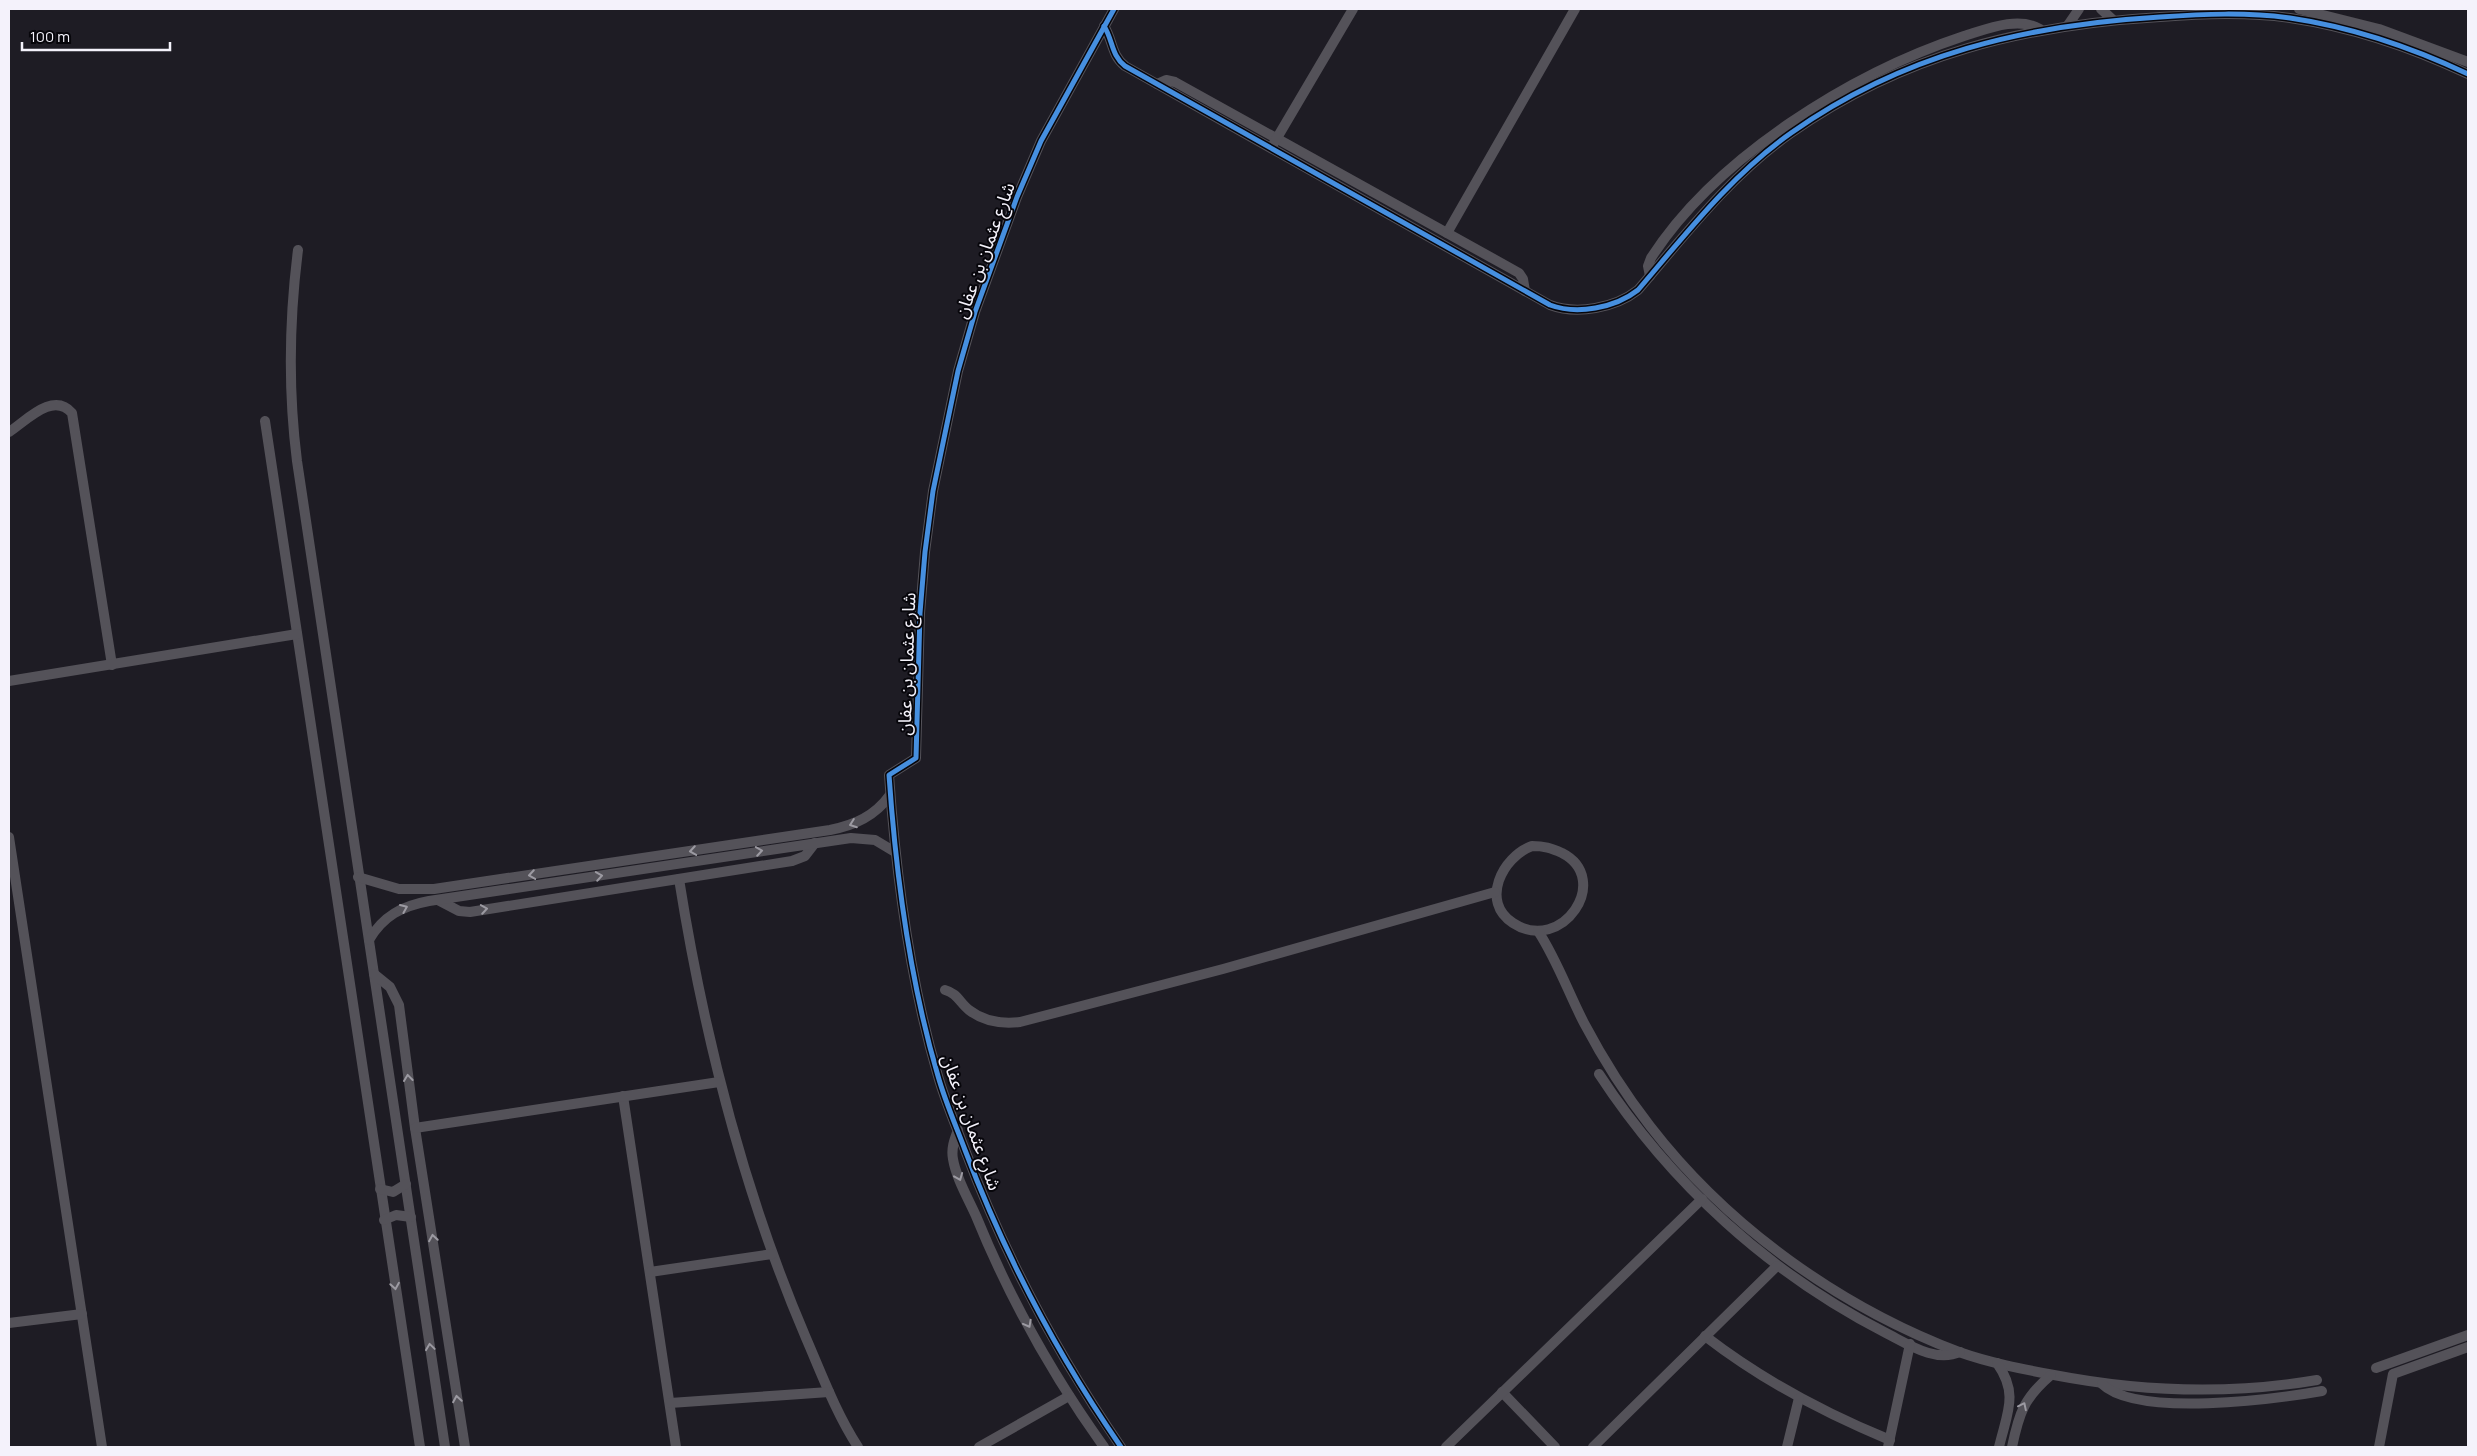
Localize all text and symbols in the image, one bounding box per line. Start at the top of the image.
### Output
scale bar [22,20,170,52]
text: 100 m [30,26,70,47]
street label: شارع عثمان بن عفان [948,179,1023,322]
street label: شارع عثمان بن عفان [892,592,923,736]
one-way arrow [849,818,858,828]
one-way arrow [688,845,697,855]
one-way arrow [755,847,764,857]
one-way arrow [528,869,536,879]
one-way arrow [594,871,603,881]
one-way arrow [399,903,408,914]
one-way arrow [480,905,488,915]
street label: شارع عثمان بن عفان [933,1051,1008,1194]
one-way arrow [404,1073,414,1082]
one-way arrow [953,1172,964,1181]
one-way arrow [428,1234,438,1243]
one-way arrow [389,1282,399,1290]
one-way arrow [1022,1318,1032,1327]
one-way arrow [425,1343,436,1351]
one-way arrow [453,1395,463,1403]
one-way arrow [2017,1403,2027,1412]

